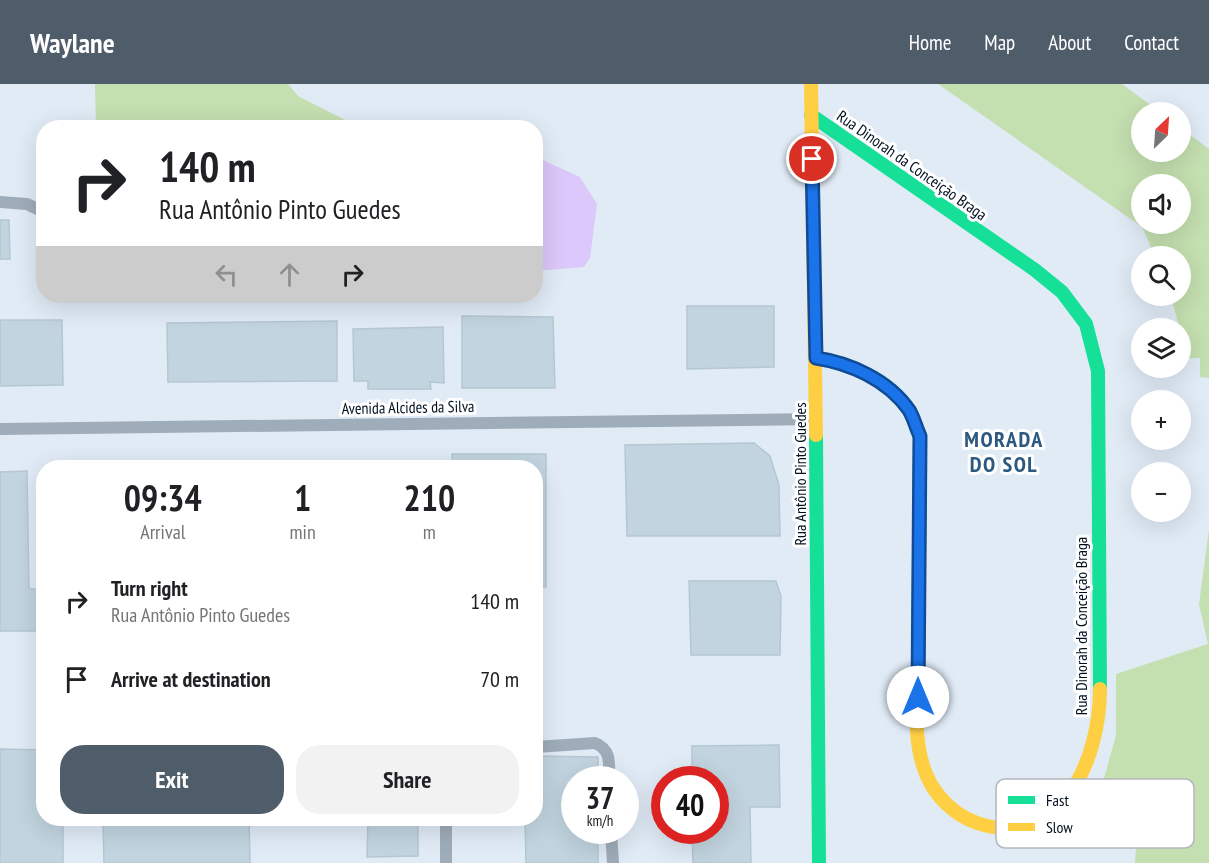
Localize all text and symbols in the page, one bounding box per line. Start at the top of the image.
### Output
text: Waylane [30,24,115,61]
text: Home [909,29,951,56]
text: Map [984,29,1015,56]
text: About [1048,29,1091,56]
text: Contact [1124,29,1179,56]
north arrow [1131,102,1191,162]
map controls [1131,102,1191,522]
street label: Rua Dinorah da Conceição Braga [833,106,991,224]
pin [786,133,837,184]
text: 140 m [159,139,256,194]
icon: arrive [795,142,828,175]
icon: right [60,144,138,222]
button: sound [1131,174,1191,234]
text: Rua Antônio Pinto Guedes [159,192,401,226]
button: search [1131,246,1191,306]
icon: left [210,258,243,291]
icon: ahead [273,258,306,291]
icon: right [336,258,369,291]
button: layers [1131,318,1191,378]
button: + [1131,390,1191,450]
street label: Avenida Alcides da Silva [341,396,475,418]
street label: Rua Antônio Pinto Guedes [790,402,810,546]
district label: MORADA DO SOL [964,425,1044,478]
button: − [1131,462,1191,522]
text: 09:34 [124,474,202,521]
text: 1 [294,474,311,521]
text: 210 [404,474,455,521]
text: Arrival [140,519,185,545]
text: min [290,519,316,545]
text: m [423,519,436,545]
street label: Rua Dinorah da Conceição Braga [1071,537,1091,715]
text: Turn right [111,574,188,602]
icon: right [60,585,93,618]
text: 140 m [470,587,519,615]
text: Rua Antônio Pinto Guedes [111,602,290,628]
icon: arrive [60,663,93,696]
text: Arrive at destination [111,665,271,693]
text: 70 m [480,665,519,693]
position arrow [886,665,950,729]
button: Exit [60,745,284,814]
button: Share [296,745,519,814]
speed limit sign: 40 [651,766,729,844]
text: 37 [586,778,614,817]
legend [996,779,1194,848]
text: Fast [1046,790,1069,810]
text: km/h [587,811,613,830]
text: Slow [1046,817,1073,837]

